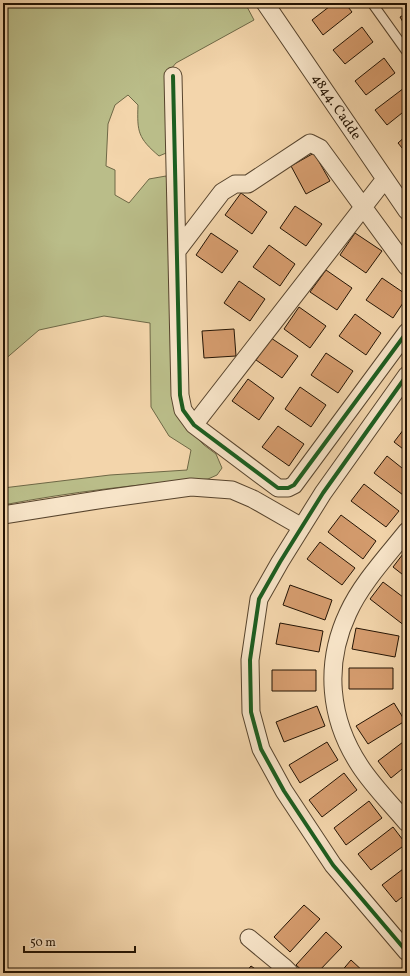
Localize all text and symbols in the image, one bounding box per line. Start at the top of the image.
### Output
street label: 4844. Cadde [307,70,365,144]
scale bar [24,928,135,954]
text: 50 m [30,935,56,951]

